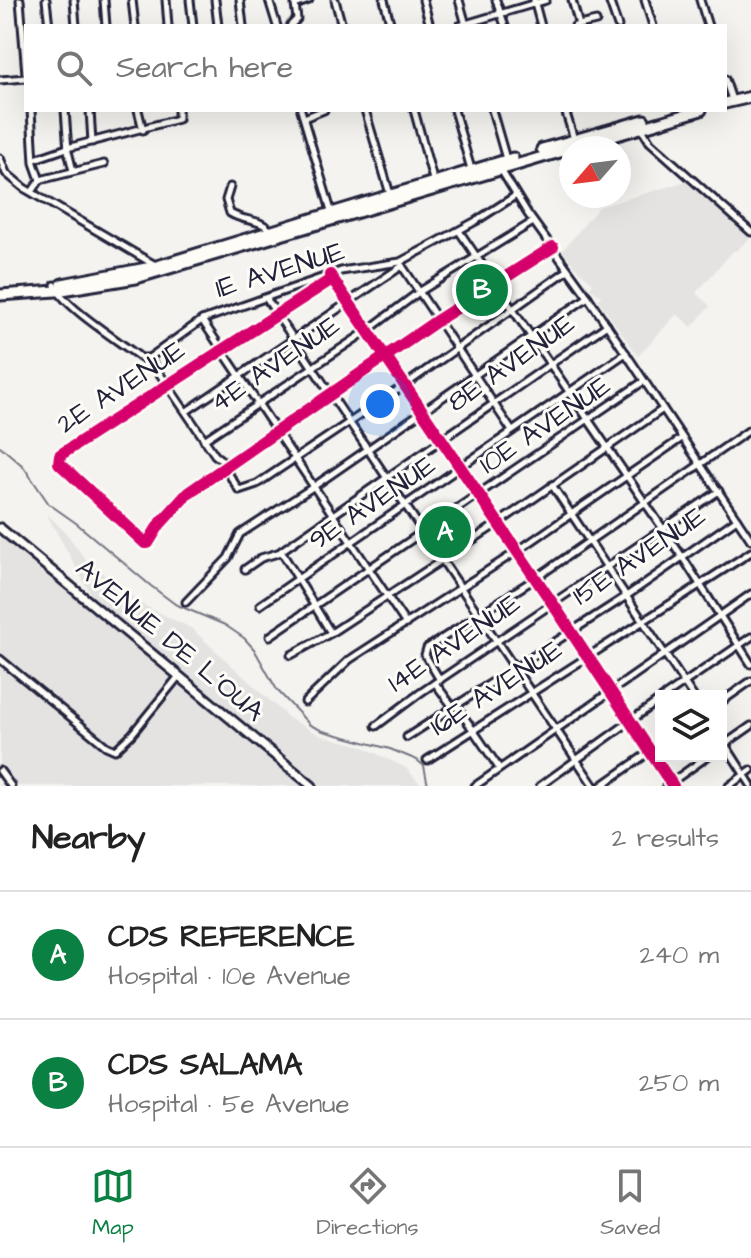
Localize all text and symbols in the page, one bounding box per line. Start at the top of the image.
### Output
search box [24,24,727,112]
icon: search [52,46,96,90]
text: Search here [116,47,293,89]
north arrow [559,136,631,208]
street label: 1E AVENUE [211,232,350,308]
pin: B [456,260,508,320]
street label: 8E AVENUE [439,304,583,421]
street label: 4E AVENUE [202,306,348,422]
street label: 2E AVENUE [49,331,193,443]
street label: 10E AVENUE [472,366,619,483]
your location [360,384,400,424]
street label: 9E AVENUE [301,446,444,560]
street label: 15E AVENUE [565,497,714,615]
pin: A [419,502,471,562]
street label: AVENUE DE L'OUA [67,549,273,731]
street label: 14E AVENUE [380,584,528,702]
street label: 16E AVENUE [422,630,570,745]
map controls [655,690,727,762]
button: layers [655,690,727,762]
text: Nearby [32,814,146,862]
text: 2 results [611,820,719,856]
text: CDS REFERENCE [108,916,355,958]
text: A [50,937,66,973]
text: 240 m [639,937,719,973]
text: Hospital · 10e Avenue [108,958,351,994]
text: CDS SALAMA [108,1044,303,1086]
text: B [49,1065,67,1101]
text: 250 m [639,1065,719,1101]
text: Hospital · 5e Avenue [108,1086,350,1122]
tab: Map [91,1164,135,1243]
tab: Directions [316,1164,419,1243]
tab: Saved [600,1164,660,1243]

